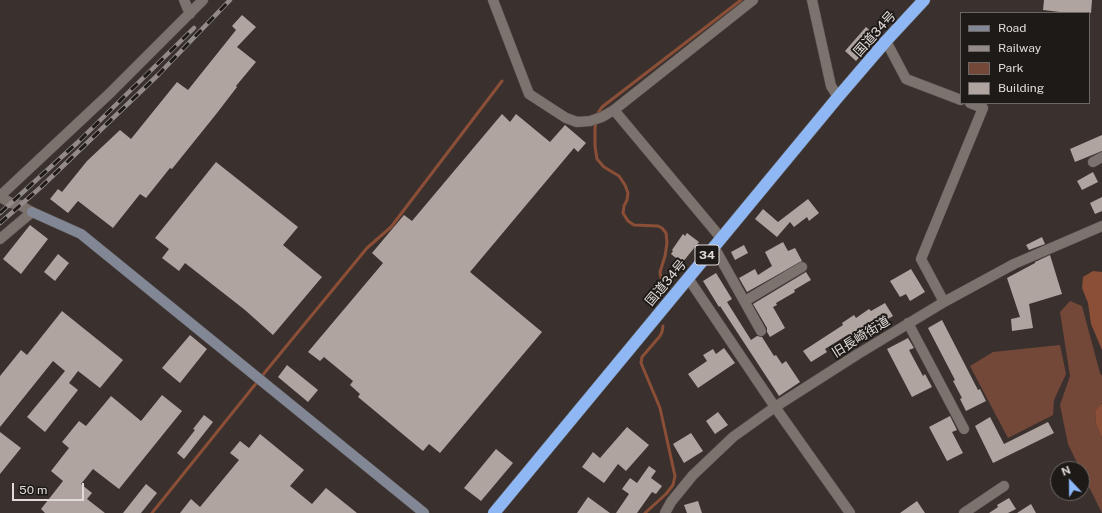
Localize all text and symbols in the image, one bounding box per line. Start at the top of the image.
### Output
street label: 国道34号 [851,8,899,60]
legend [960,12,1090,104]
text: Road [998,21,1026,35]
text: Railway [998,41,1041,55]
text: Park [998,61,1024,75]
text: Building [998,81,1044,95]
road number: 34 [695,245,719,265]
street label: 国道34号 [642,257,690,309]
street label: 旧長崎街道 [829,313,893,361]
north arrow [1050,461,1090,501]
text: N [1060,464,1072,478]
scale bar [14,475,86,501]
text: 50 m [19,483,47,497]

